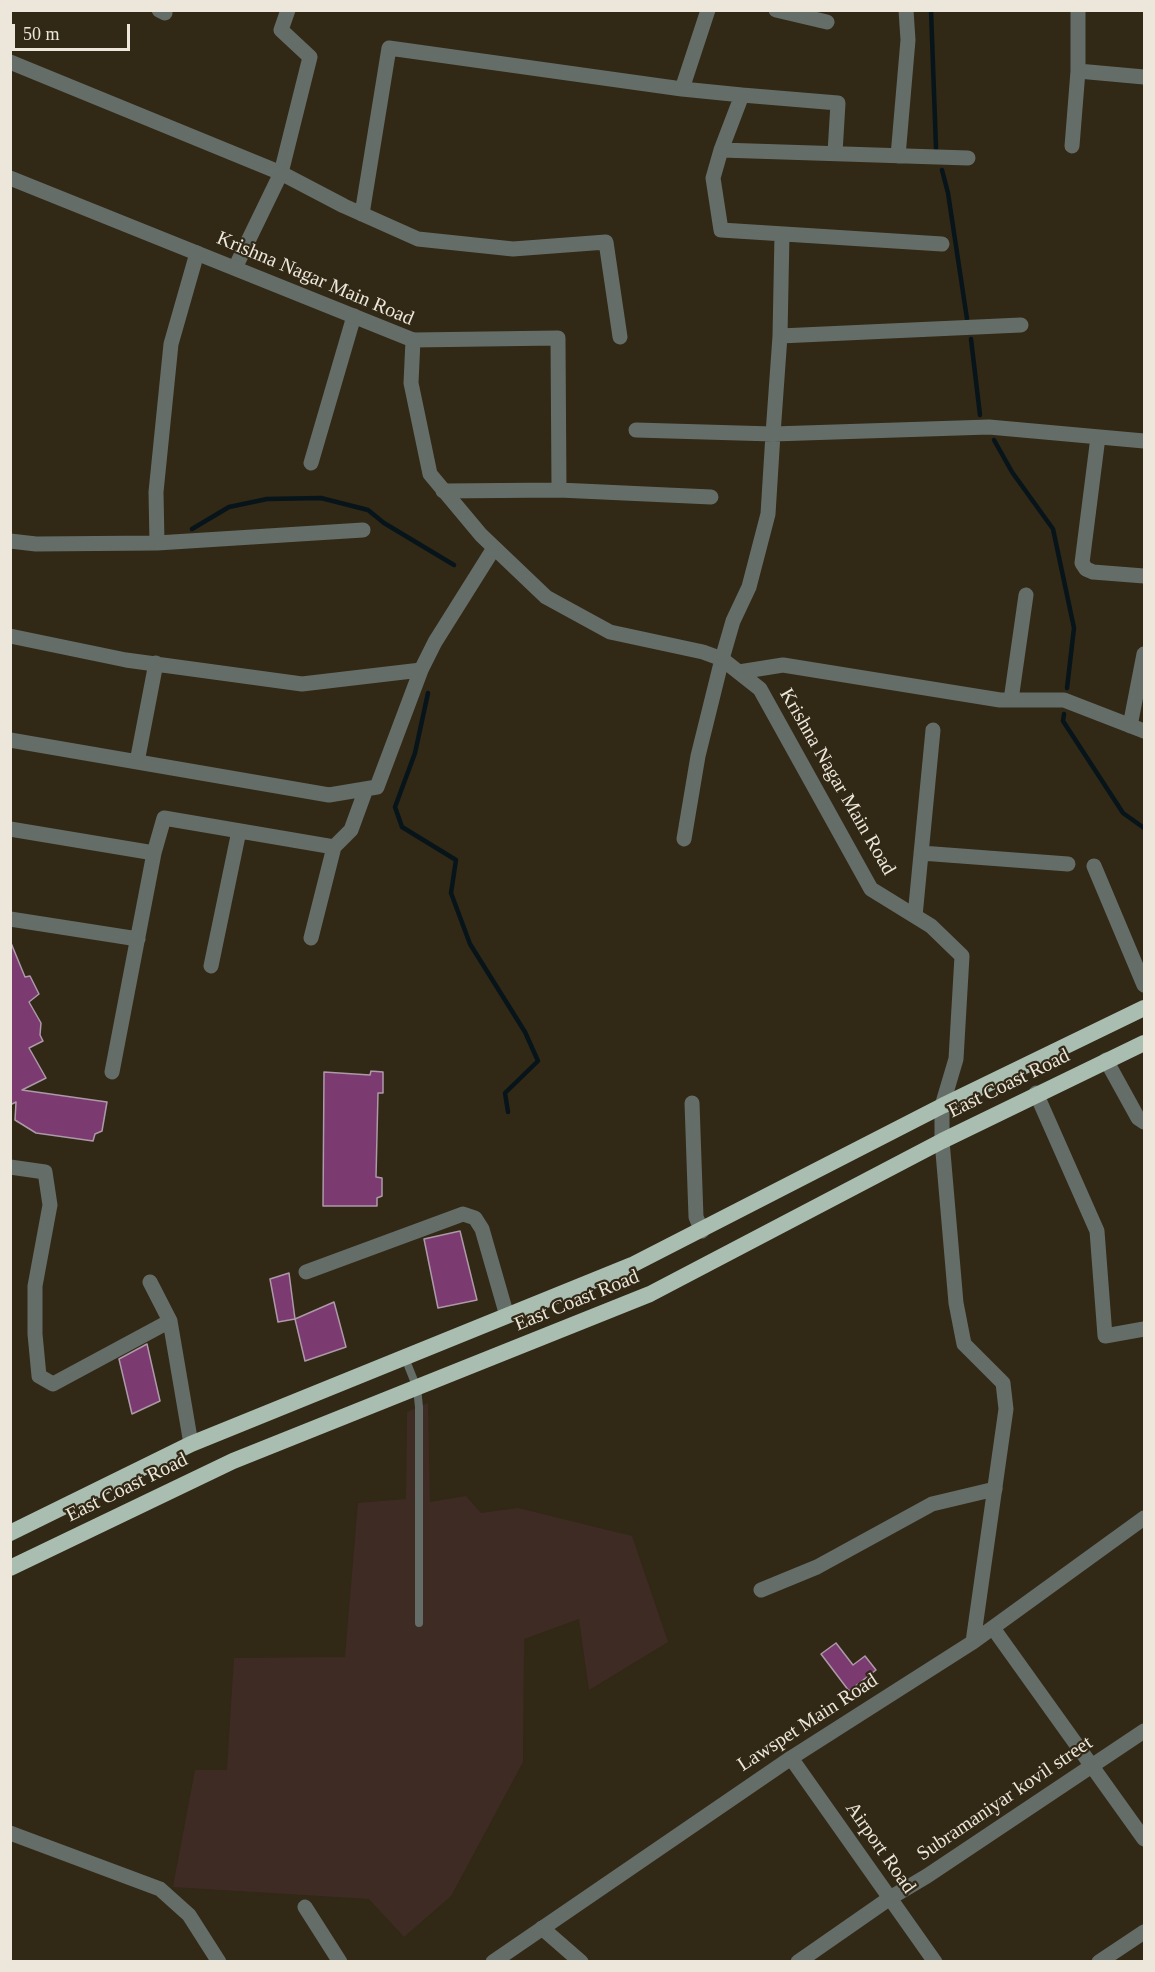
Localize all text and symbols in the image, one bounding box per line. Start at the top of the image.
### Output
scale bar [15,12,134,50]
text: 50 m [23,24,60,44]
street label: Krishna Nagar Main Road [213,227,417,331]
street label: Krishna Nagar Main Road [774,684,900,880]
street label: East Coast Road [944,1044,1074,1124]
street label: East Coast Road [511,1265,643,1337]
street label: East Coast Road [62,1448,192,1528]
street label: Lawspet Main Road [733,1669,883,1777]
street label: Subramaniyar kovil street [913,1731,1097,1867]
street label: Airport Road [840,1798,920,1898]

